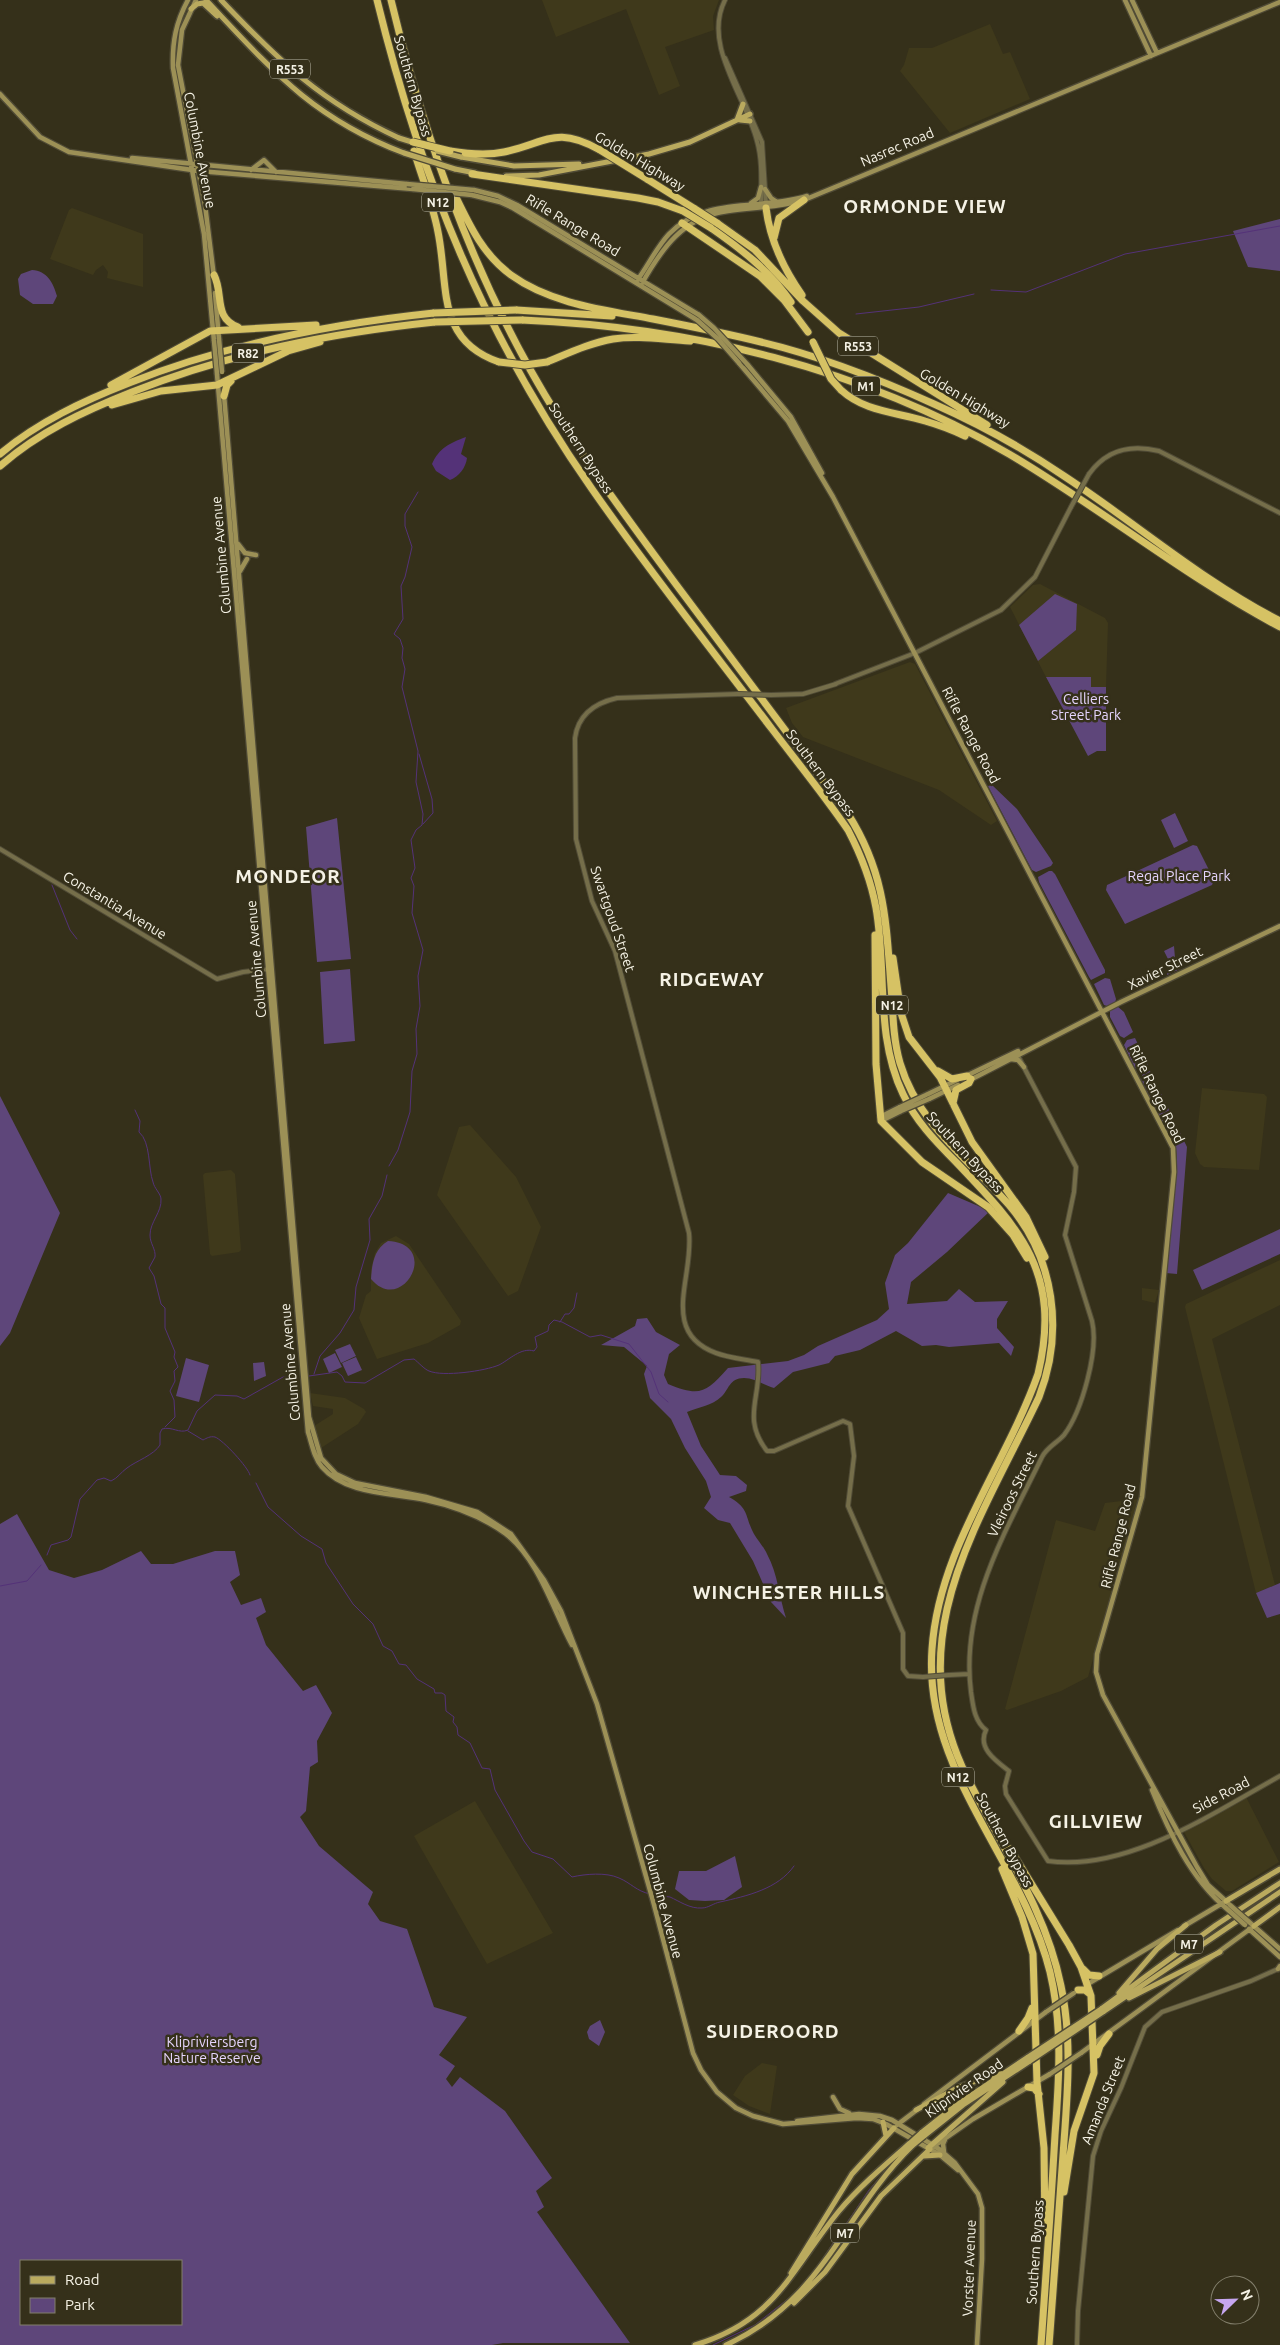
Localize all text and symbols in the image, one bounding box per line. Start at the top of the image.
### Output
street label: Southern Bypass [391,34,435,138]
road number: R553 [270,60,310,78]
street label: Columbine Avenue [181,90,219,210]
street label: Nasrec Road [858,124,936,170]
street label: Golden Highway [592,128,688,194]
street label: Rifle Range Road [523,191,623,259]
road number: N12 [422,192,454,212]
district label: ORMONDE VIEW [843,195,1007,217]
road number: R553 [838,336,878,356]
road number: R82 [232,343,264,362]
street label: Golden Highway [917,365,1013,431]
road number: M1 [852,376,880,396]
street label: Southern Bypass [546,400,616,496]
street label: Columbine Avenue [208,495,234,615]
street label: Rifle Range Road [939,684,1003,786]
park label: Celliers Street Park [1051,691,1121,723]
street label: Southern Bypass [783,726,859,820]
street label: Swartgoud Street [587,864,639,974]
district label: MONDEOR [235,865,341,887]
street label: Constantia Avenue [60,868,170,942]
park label: Regal Place Park [1127,868,1231,884]
street label: Columbine Avenue [243,899,269,1019]
street label: Xavier Street [1125,943,1206,993]
district label: RIDGEWAY [659,968,765,990]
road number: N12 [876,996,908,1014]
street label: Rifle Range Road [1126,1042,1188,1146]
street label: Southern Bypass [924,1108,1006,1196]
street label: Columbine Avenue [277,1302,303,1422]
street label: Vleiroos Street [984,1448,1040,1540]
street label: Rifle Range Road [1097,1482,1139,1590]
district label: WINCHESTER HILLS [693,1581,885,1603]
road number: N12 [942,1768,974,1786]
street label: Side Road [1190,1773,1252,1817]
street label: Southern Bypass [973,1790,1037,1890]
district label: GILLVIEW [1049,1810,1143,1832]
street label: Columbine Avenue [640,1842,686,1960]
road number: M7 [1175,1935,1203,1954]
district label: SUIDEROORD [706,2020,840,2042]
park label: Klipriviersberg Nature Reserve [163,2034,261,2066]
street label: Amanda Street [1078,2053,1128,2147]
street label: Kliprivier Road [922,2055,1006,2121]
street label: Southern Bypass [1023,2199,1047,2305]
street label: Vorster Avenue [959,2219,979,2317]
road number: M7 [831,2224,859,2242]
legend [20,2260,182,2325]
text: Road [65,2271,100,2288]
north arrow [1210,2275,1260,2325]
text: N [1238,2287,1256,2303]
text: Park [65,2296,95,2313]

